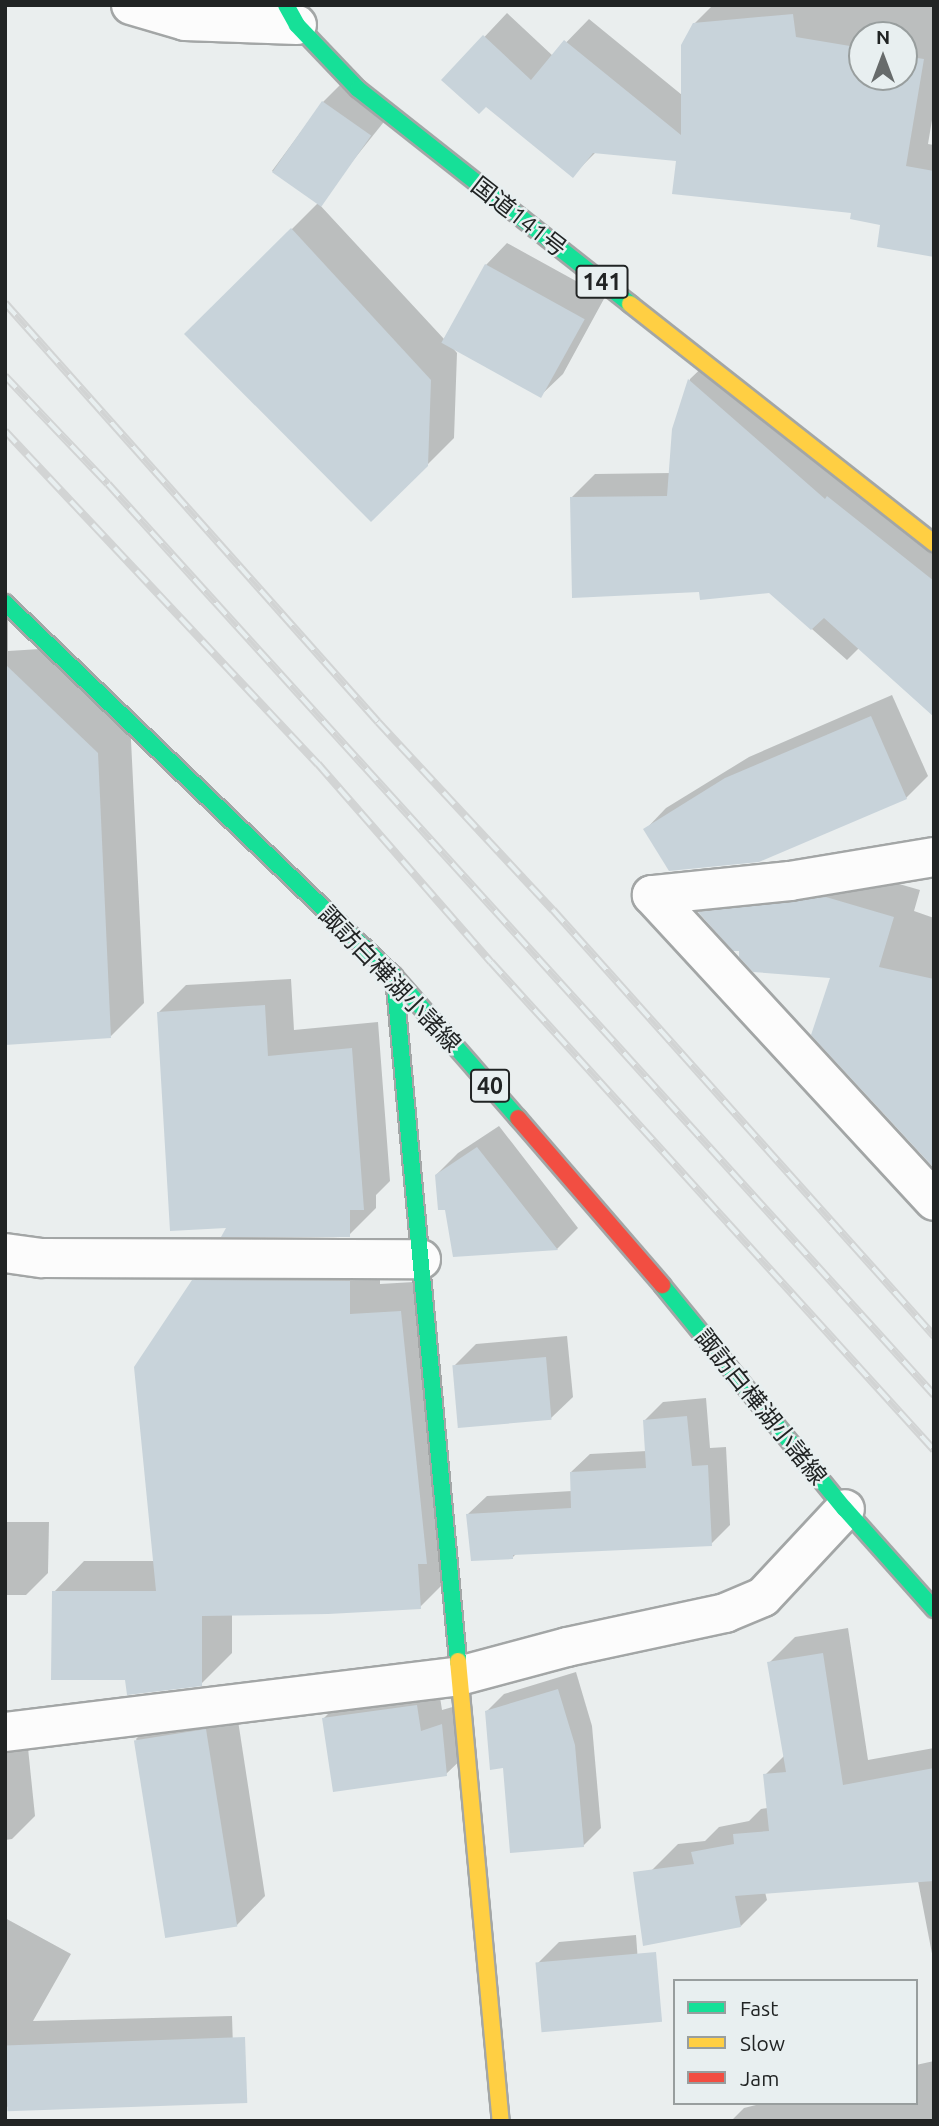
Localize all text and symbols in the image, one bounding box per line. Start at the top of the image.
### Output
north arrow [848,21,918,91]
text: N [876,26,890,48]
street label: 国道141号 [466,171,572,263]
road number: 141 [574,262,630,302]
street label: 諏訪白樺湖小諸線 [313,900,467,1058]
road number: 40 [469,1066,511,1106]
street label: 諏訪白樺湖小諸線 [689,1323,833,1491]
legend [673,1979,918,2105]
text: Fast [740,1996,778,2020]
text: Slow [740,2031,785,2055]
text: Jam [740,2066,779,2090]

